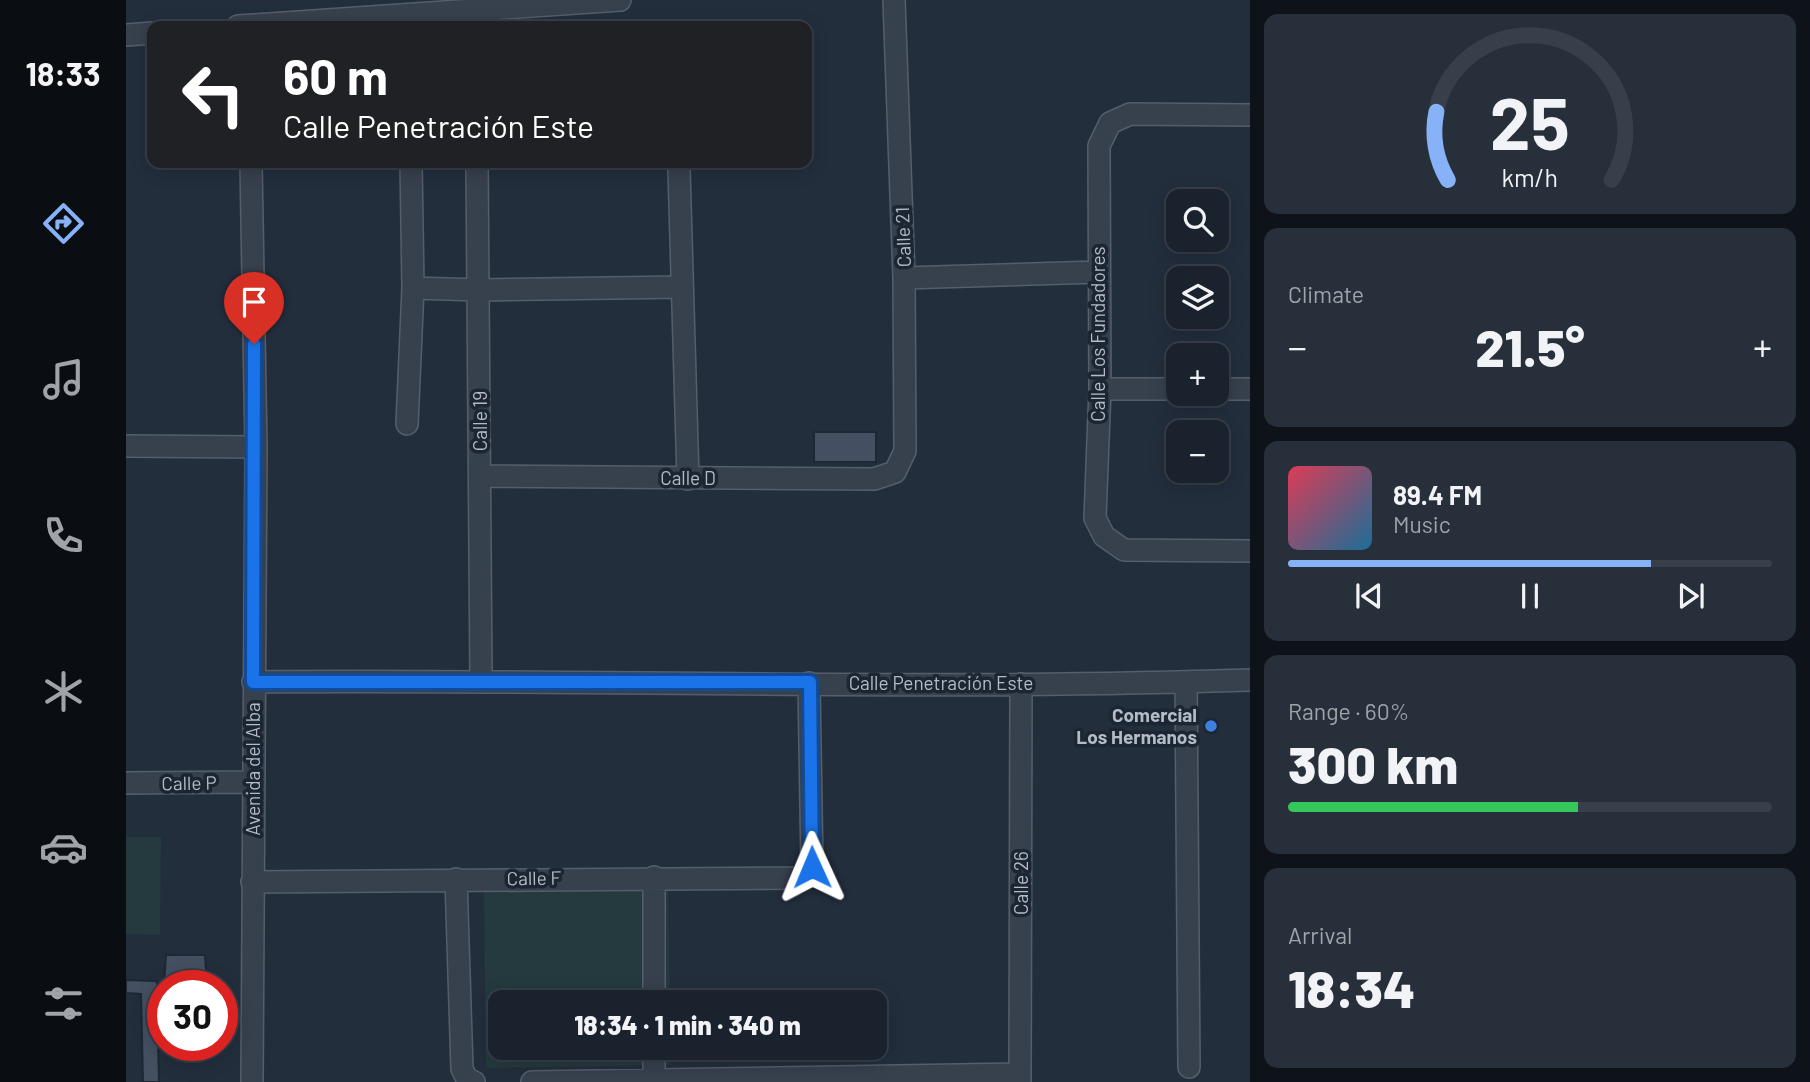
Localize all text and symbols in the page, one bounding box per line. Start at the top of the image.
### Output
text: 60 m [283,46,388,105]
icon: left [168,49,259,140]
text: 18:33 [26,54,100,92]
text: 25 [1490,77,1570,165]
text: Calle Penetración Este [283,106,594,144]
text: km/h [1502,162,1558,192]
map controls [1166,189,1229,483]
button: search [1166,189,1229,252]
icon: directions [39,199,88,248]
street label: Calle 21 [890,206,915,268]
street label: Calle Los Fundadores [1086,246,1109,422]
button: layers [1166,266,1229,329]
pin [224,272,284,344]
text: Climate [1288,280,1364,308]
icon: arrive [235,283,273,321]
text: 21.5° [1475,315,1585,377]
text: − [1288,323,1307,369]
text: + [1753,323,1772,369]
button: + [1166,343,1229,406]
icon: music [39,355,88,404]
street label: Calle 19 [468,391,491,451]
button: − [1166,420,1229,483]
street label: Calle D [660,466,716,489]
text: 89.4 FM [1393,479,1482,510]
text: Music [1393,510,1451,538]
icon: phone [39,511,88,560]
icon: previous [1350,577,1388,615]
icon: pause [1511,577,1549,615]
icon: next [1672,577,1710,615]
icon: climate [39,667,88,716]
street label: Calle Penetración Este [849,671,1033,694]
text: Range · 60% [1288,697,1409,725]
street label: Avenida del Alba [241,702,264,836]
place label: Comercial Los Hermanos [1076,703,1197,748]
marker: Comercial Los Hermanos [1203,718,1219,734]
text: 300 km [1288,732,1458,794]
street label: Calle P [161,771,217,794]
icon: car [39,823,88,872]
position arrow [775,830,849,904]
street label: Calle 26 [1009,851,1032,915]
street label: Calle F [507,866,562,889]
text: Arrival [1288,921,1352,949]
text: 18:34 [1288,956,1415,1018]
speed limit sign: 30 [147,970,238,1061]
icon: filters [39,979,88,1028]
text: 18:34 · 1 min · 340 m [574,1009,801,1040]

